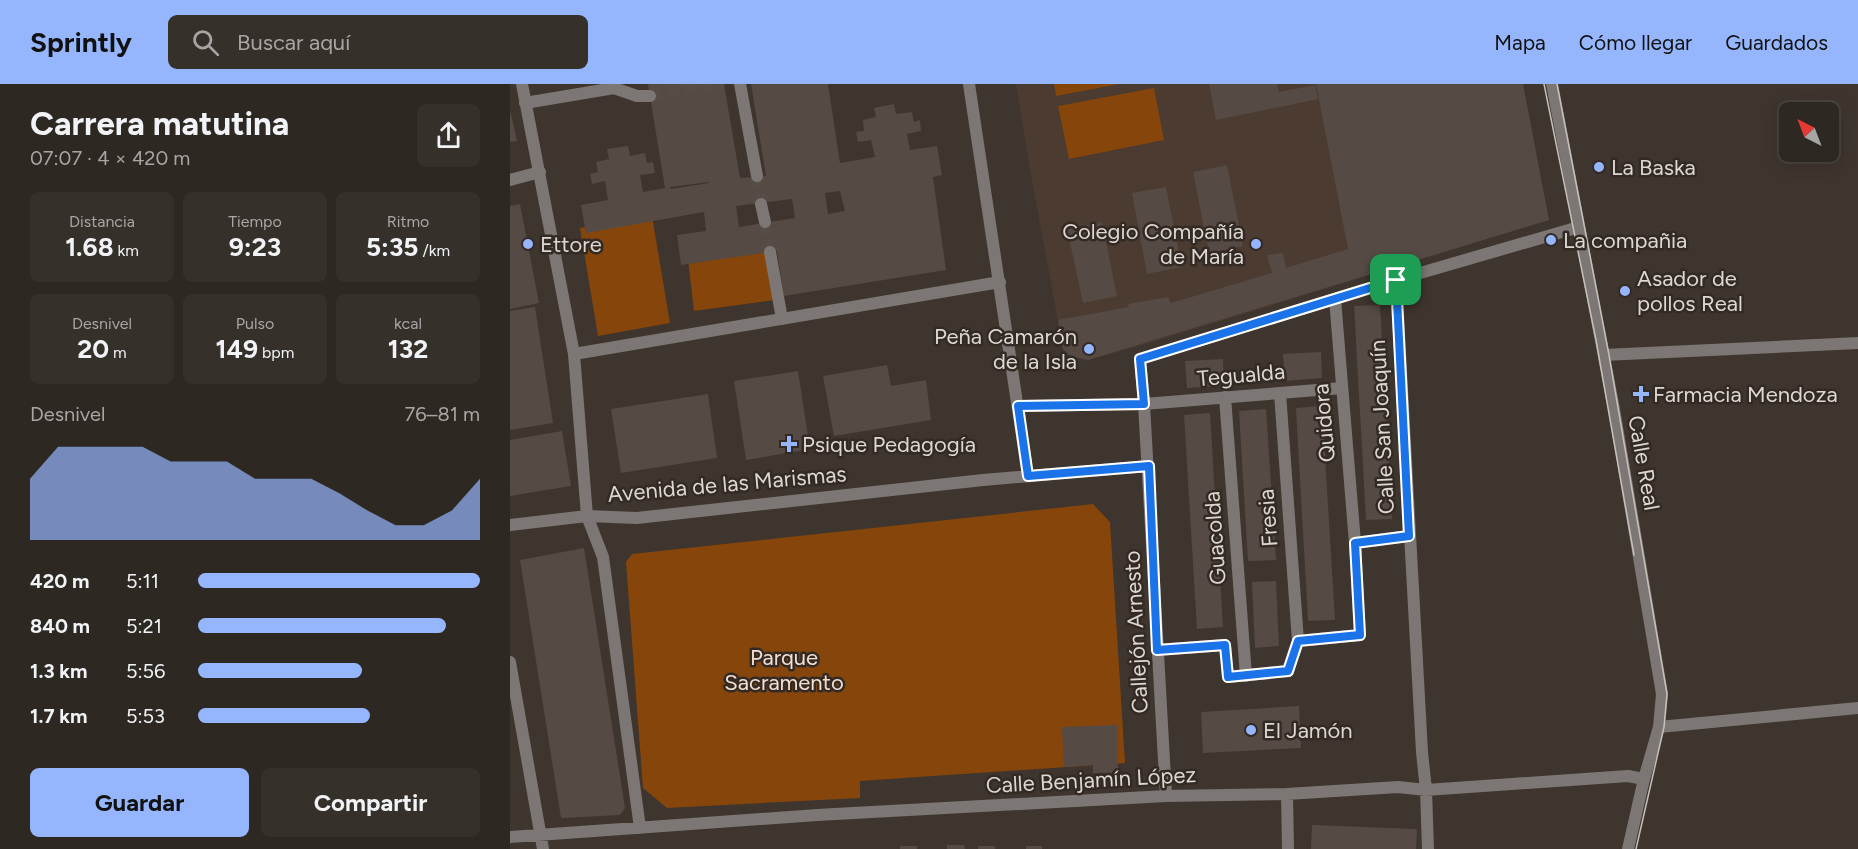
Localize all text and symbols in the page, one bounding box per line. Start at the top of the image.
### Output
search box [168,15,588,69]
text: Sprintly [30,25,132,59]
icon: search [189,26,222,59]
text: Buscar aquí [237,29,350,56]
text: Mapa [1494,30,1546,55]
text: Cómo llegar [1579,30,1692,55]
text: Guardados [1725,30,1828,55]
north arrow [1779,102,1839,162]
map controls [1779,102,1839,162]
text: Carrera matutina [30,104,289,143]
button: share [417,104,480,167]
text: 07:07 · 4 × 420 m [30,146,190,170]
place label: La Baska [1611,154,1696,181]
marker: La Baska [1592,160,1606,174]
text: Distancia [69,212,135,231]
text: Tiempo [228,212,282,231]
text: Ritmo [387,212,429,231]
place label: Colegio Compañía de María [1062,218,1244,270]
place label: La compañia [1563,227,1687,254]
text: 1.68 [65,231,114,263]
text: 9:23 [229,231,281,263]
text: 5:35 [366,231,418,263]
place label: Ettore [540,231,602,258]
marker: La compañia [1544,233,1558,247]
marker: Ettore [521,237,535,251]
marker: Colegio Compañía de María [1249,237,1263,251]
text: km [114,241,139,260]
text: /km [418,241,450,260]
pin [1370,254,1421,305]
icon: arrive [1379,263,1412,296]
place label: Asador de pollos Real [1637,265,1743,317]
marker: Asador de pollos Real [1618,284,1632,298]
text: Desnivel [72,314,132,333]
text: Pulso [236,314,274,333]
text: kcal [394,314,422,333]
place label: Peña Camarón de la Isla [934,323,1077,375]
text: 20 [77,333,109,365]
text: 149 [216,333,258,365]
text: 132 [388,333,428,365]
street label: Calle San Joaquín [1364,339,1400,515]
marker: Peña Camarón de la Isla [1082,342,1096,356]
text: m [109,343,127,362]
text: bpm [258,343,294,362]
street label: Tegualda [1196,358,1286,392]
place label: Farmacia Mendoza [1653,381,1838,408]
street label: Quidora [1307,383,1341,463]
marker: Farmacia Mendoza [1634,387,1648,401]
text: Desnivel [30,402,105,426]
text: 76–81 m [404,402,480,426]
street label: Calle Real [1622,413,1666,513]
place label: Psique Pedagogía [802,431,976,458]
marker: Psique Pedagogía [780,435,798,453]
street label: Avenida de las Marismas [606,460,848,508]
street label: Fresia [1253,488,1283,548]
street label: Guacolda [1198,490,1232,586]
street label: Callejón Arnesto [1118,550,1154,714]
text: 420 m [30,569,89,593]
text: 5:11 [126,569,159,593]
text: 840 m [30,614,90,638]
text: 5:21 [126,614,162,638]
park label: Parque Sacramento [724,644,844,696]
text: 1.3 km [30,659,87,683]
text: 5:56 [126,659,165,683]
text: 1.7 km [30,704,87,728]
text: 5:53 [126,704,165,728]
place label: El Jamón [1263,717,1353,744]
marker: El Jamón [1244,723,1258,737]
street label: Calle Benjamín López [985,761,1197,799]
button: Guardar [30,768,249,837]
button: Compartir [261,768,480,837]

